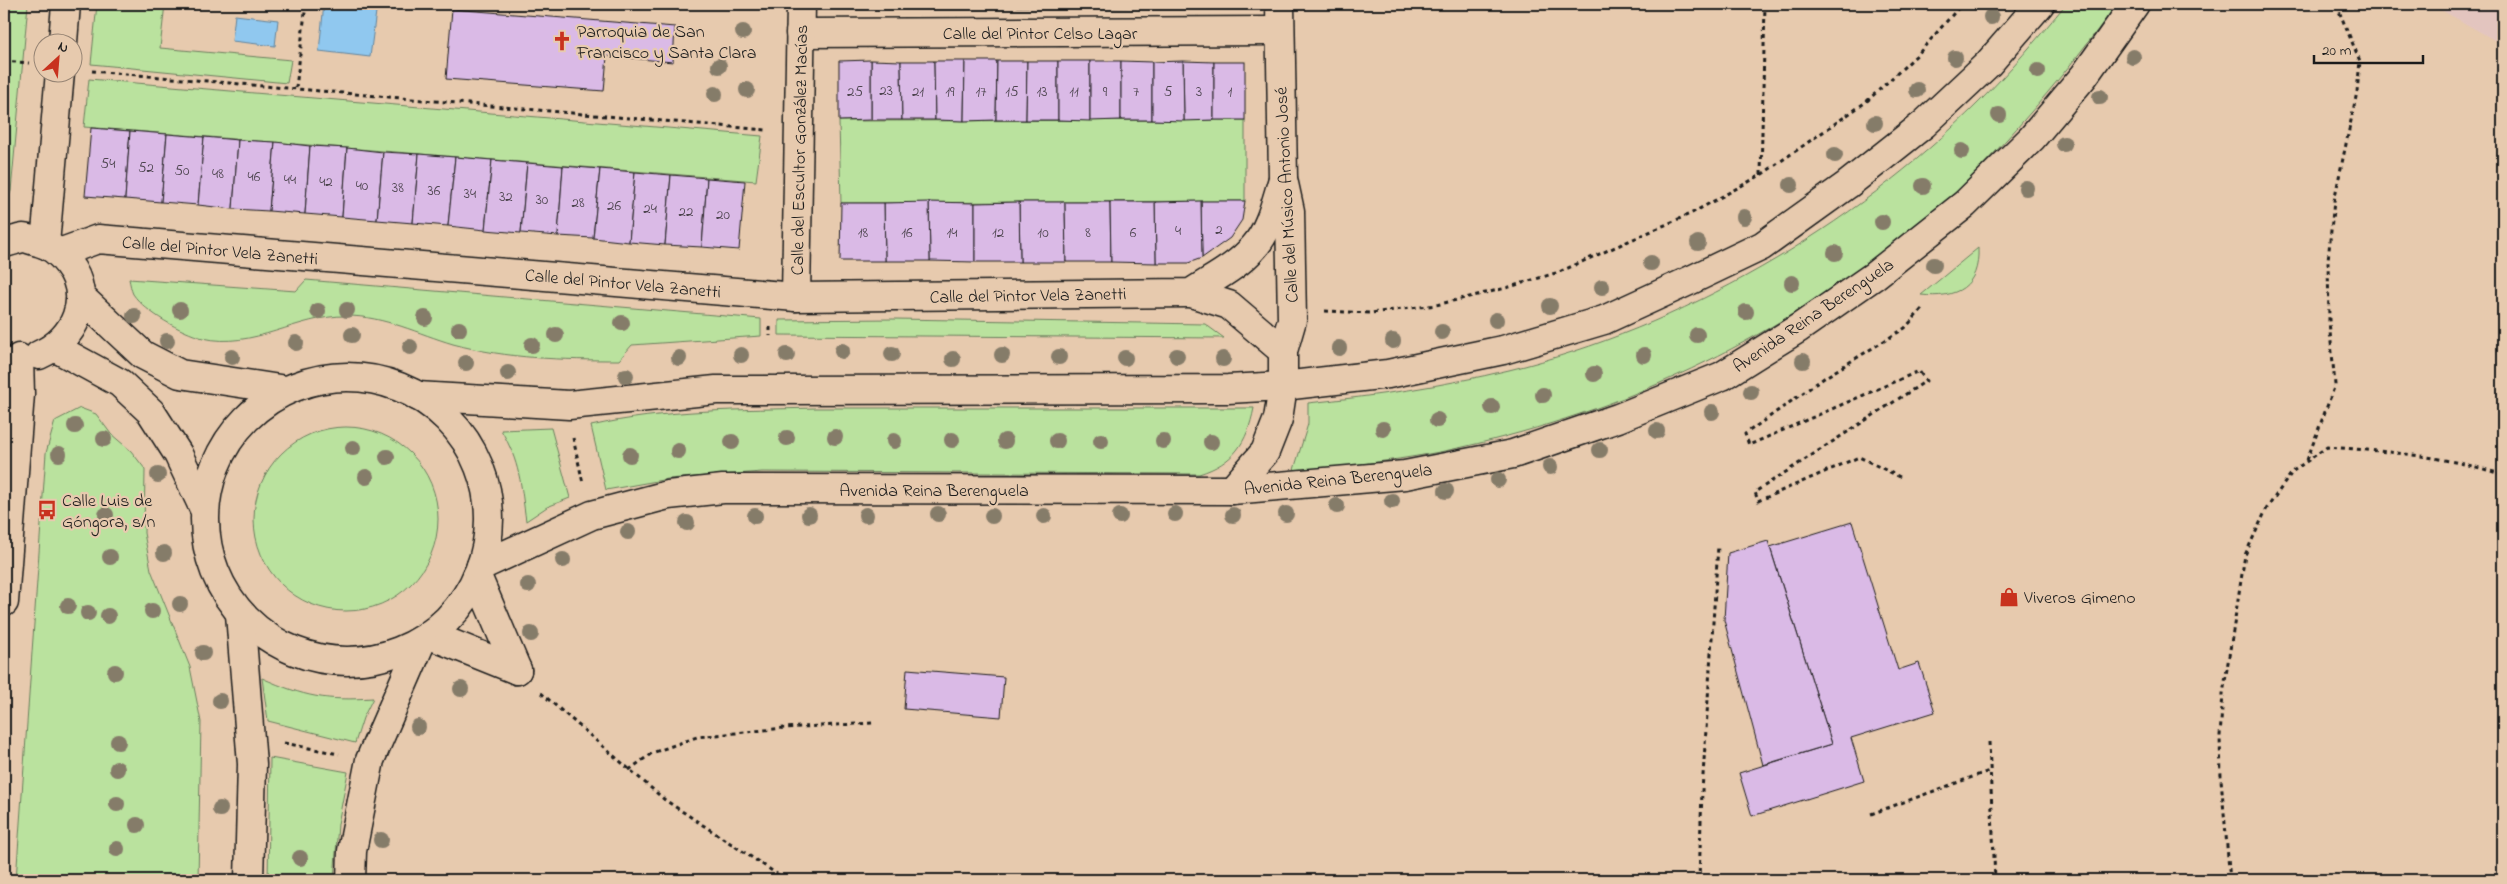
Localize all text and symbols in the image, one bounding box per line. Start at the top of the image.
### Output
place label: Parroquia de San Francisco y Santa Clara [576,20,757,67]
street label: Calle del Pintor Celso Lagar [943,22,1138,49]
street label: Calle del Escultor González Macías [786,24,816,276]
church icon: Parroquia de San Francisco y Santa Clara [551,30,573,52]
north arrow [32,32,82,82]
scale bar [2314,32,2423,64]
text: N [54,36,72,59]
text: 20 m [2322,40,2352,62]
house number: 23 [879,80,893,102]
house number: 25 [847,81,863,103]
house number: 21 [912,81,924,103]
house number: 19 [945,81,955,103]
house number: 17 [976,81,986,103]
house number: 15 [1005,81,1019,103]
house number: 13 [1037,81,1047,103]
house number: 11 [1069,81,1079,103]
house number: 9 [1103,81,1108,103]
house number: 7 [1133,81,1139,103]
house number: 5 [1164,81,1173,103]
house number: 3 [1196,81,1202,103]
house number: 1 [1228,81,1233,103]
street label: Calle del Músico Antonio José [1269,85,1307,303]
house number: 54 [101,153,115,175]
house number: 52 [138,157,155,179]
house number: 50 [174,160,190,182]
house number: 48 [212,163,224,185]
house number: 46 [248,166,261,188]
house number: 44 [284,169,296,191]
house number: 42 [319,171,333,193]
house number: 40 [356,175,369,197]
house number: 38 [392,177,404,199]
house number: 36 [428,180,441,202]
house number: 34 [464,183,476,205]
house number: 32 [499,186,513,208]
house number: 30 [536,189,549,211]
house number: 28 [571,192,585,214]
house number: 26 [607,195,621,217]
house number: 24 [643,198,657,220]
house number: 22 [679,201,694,223]
house number: 20 [716,204,730,226]
house number: 2 [1215,219,1223,241]
house number: 4 [1175,220,1181,242]
house number: 18 [858,222,869,244]
house number: 16 [901,222,913,244]
house number: 14 [947,222,957,244]
house number: 12 [992,222,1005,244]
house number: 10 [1037,222,1049,244]
house number: 8 [1085,222,1091,244]
house number: 6 [1130,222,1137,244]
street label: Calle del Pintor Vela Zanetti [121,230,319,274]
street label: Avenida Reina Berenguela [1728,253,1900,381]
street label: Calle del Pintor Vela Zanetti [524,263,722,307]
street label: Calle del Pintor Vela Zanetti [929,282,1127,312]
street label: Avenida Reina Berenguela [1243,458,1434,505]
street label: Avenida Reina Berenguela [839,479,1029,506]
place label: Calle Luis de Góngora, s/n [62,489,156,537]
bus stop icon: Calle Luis de Góngora, s/n [36,499,58,521]
shop icon: Viveros Gimeno [1998,586,2020,608]
place label: Viveros Gimeno [2023,586,2136,612]

